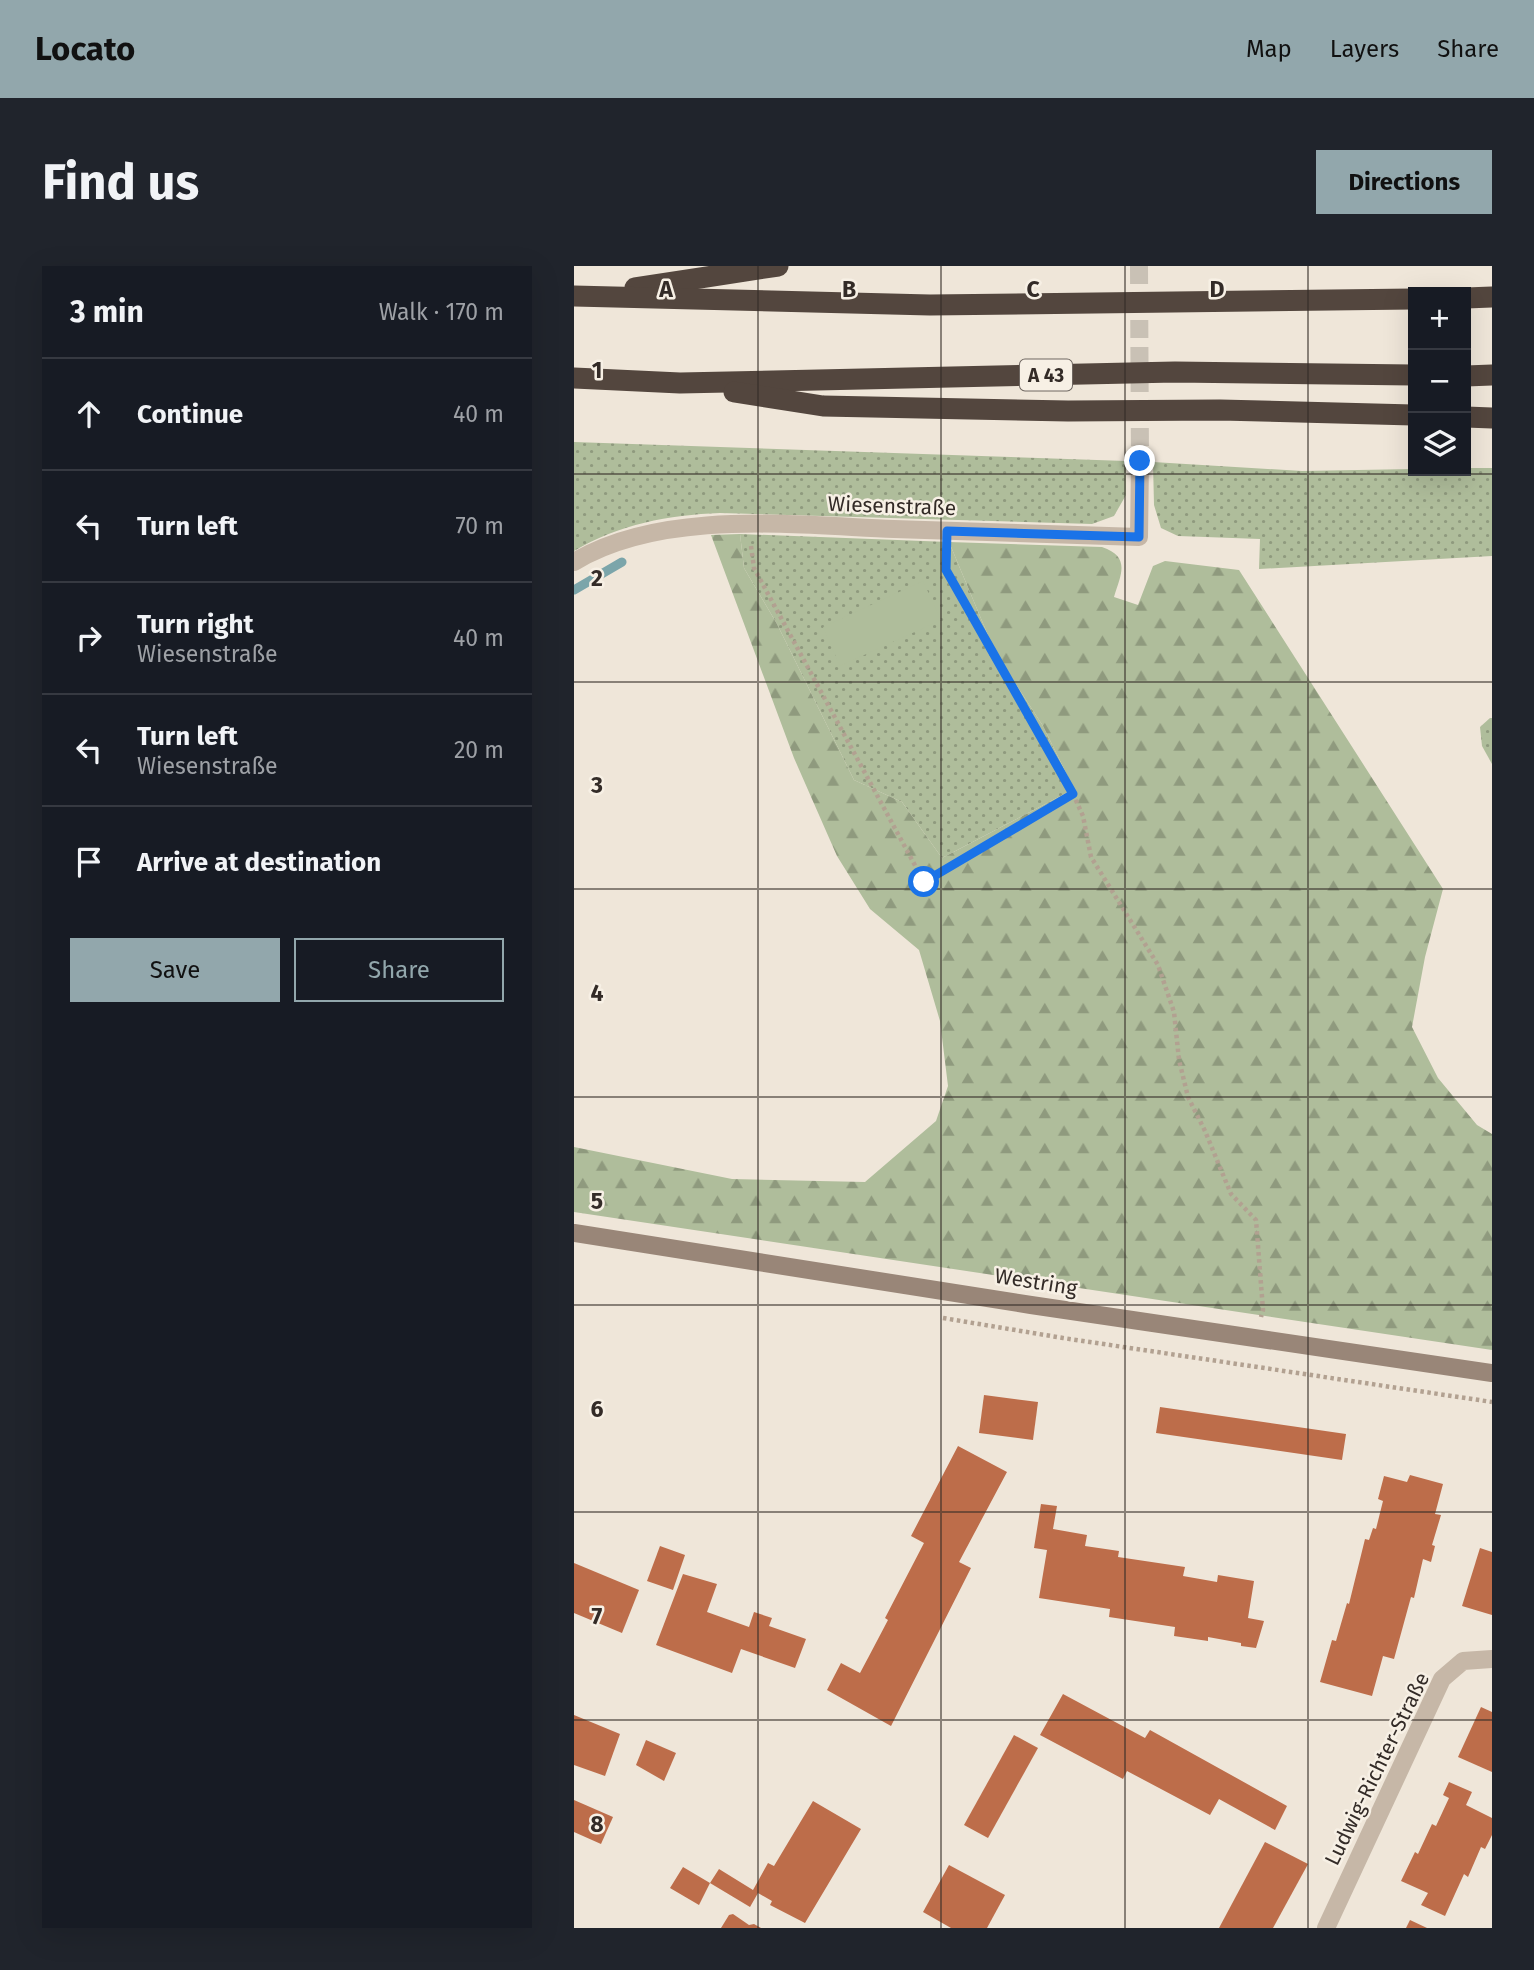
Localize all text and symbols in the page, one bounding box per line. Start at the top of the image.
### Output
text: Locato [35,29,135,69]
text: Map [1246,35,1292,63]
text: Layers [1330,35,1399,63]
text: Share [1437,35,1499,63]
button: Directions [1316,150,1492,214]
text: Find us [42,153,199,212]
text: A [658,275,673,303]
text: B [842,275,856,303]
text: C [1026,275,1040,303]
text: D [1210,275,1225,303]
map controls [1408,287,1471,476]
button: + [1408,287,1471,350]
text: 3 min [70,294,144,330]
text: Walk · 170 m [379,298,504,326]
button: − [1408,350,1471,413]
text: 1 [592,356,602,384]
road number: A 43 [1020,360,1072,390]
icon: ahead [70,395,108,433]
text: Continue [137,399,243,430]
text: 40 m [453,400,504,428]
button: layers [1408,413,1471,476]
route end [1124,445,1155,476]
street label: Wiesenstraße [827,491,957,521]
icon: left [70,507,108,545]
text: Turn left [137,511,238,542]
text: 70 m [455,512,504,540]
text: 2 [591,564,603,592]
text: Turn right [137,609,254,640]
icon: right [70,619,108,657]
text: 40 m [453,624,504,652]
text: Wiesenstraße [137,640,278,668]
text: Turn left [137,721,238,752]
icon: left [70,731,108,769]
text: 20 m [454,736,504,764]
text: Wiesenstraße [137,752,278,780]
text: 3 [590,771,603,799]
icon: arrive [70,843,108,881]
text: Arrive at destination [137,847,381,878]
route start [908,866,939,897]
button: Save [70,938,280,1002]
button: Share [294,938,504,1002]
text: 4 [591,979,604,1007]
text: 5 [591,1187,603,1215]
street label: Westring [993,1263,1079,1301]
text: 6 [591,1395,604,1423]
text: 7 [592,1602,603,1630]
street label: Ludwig-Richter-Straße [1319,1668,1435,1870]
text: 8 [590,1810,604,1838]

